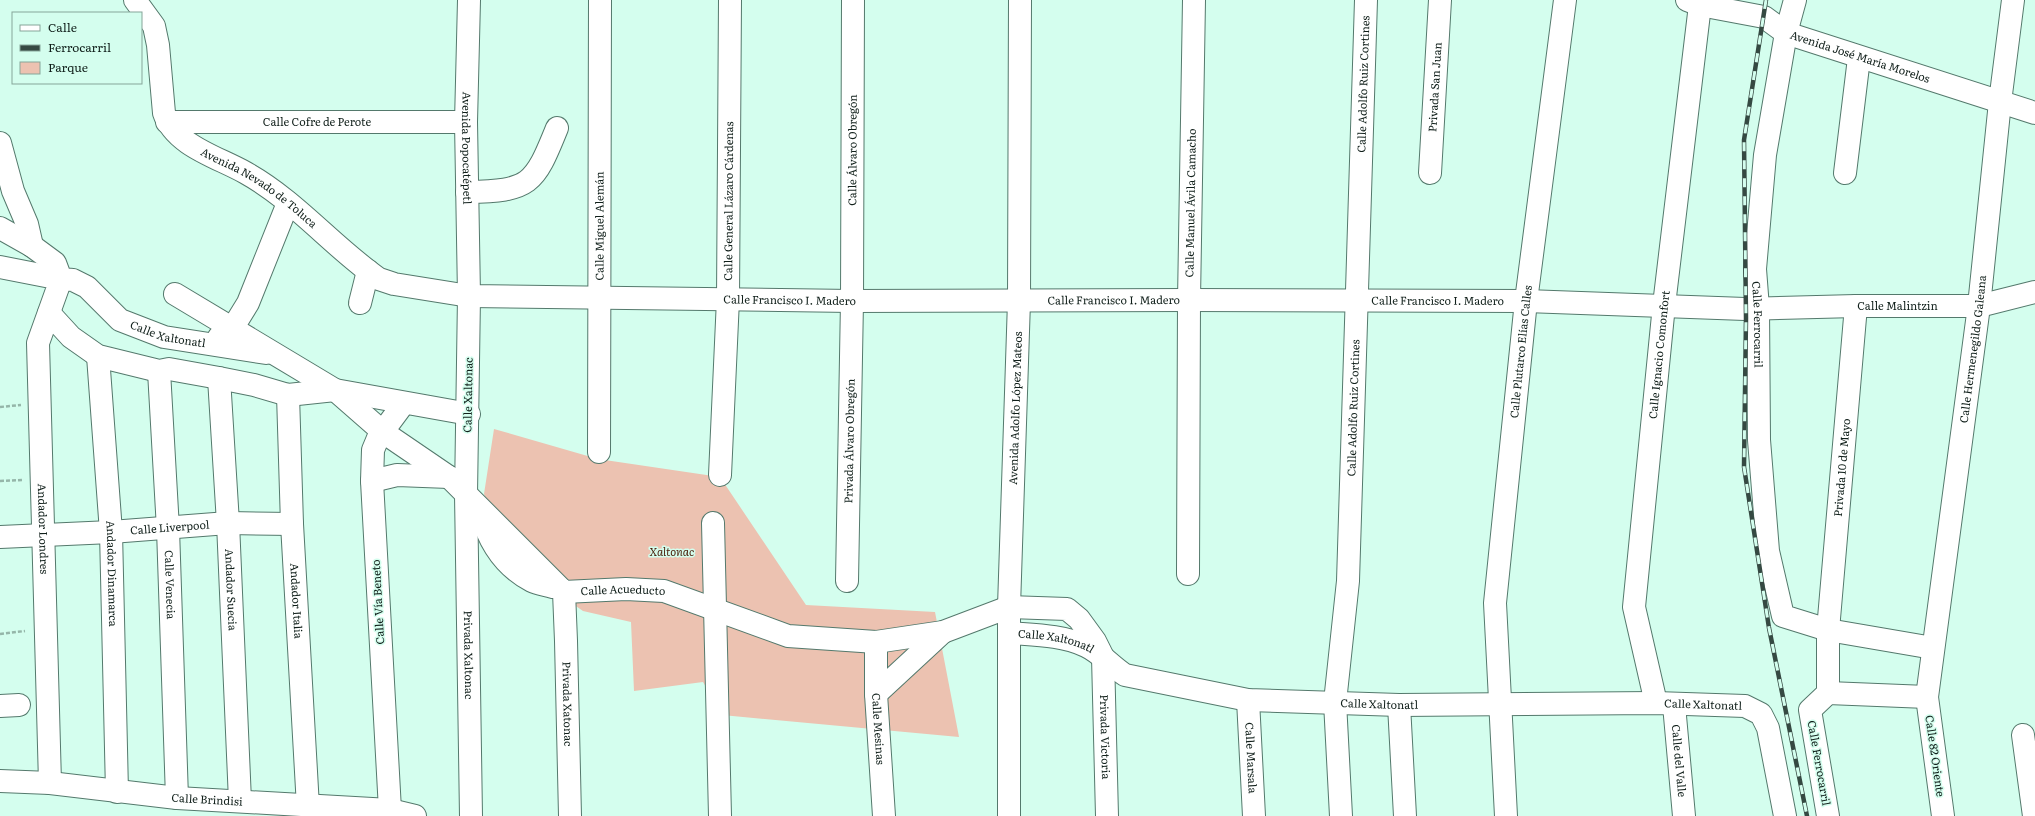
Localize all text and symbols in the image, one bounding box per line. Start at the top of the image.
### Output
legend [12,12,142,84]
street label: Calle Adolfo Ruiz Cortines [1352,15,1373,153]
text: Calle [48,18,77,36]
street label: Avenida José María Morelos [1788,26,1932,86]
text: Ferrocarril [48,38,111,56]
street label: Privada San Juan [1423,42,1445,132]
text: Parque [48,58,88,76]
street label: Avenida Popocatépetl [459,91,476,205]
street label: Calle Álvaro Obregón [843,94,860,206]
street label: Calle Cofre de Perote [263,113,371,129]
street label: Calle General Lázaro Cárdenas [719,122,736,281]
street label: Calle Manuel Ávila Camacho [1180,128,1199,278]
street label: Avenida Nevado de Toluca [198,143,321,231]
street label: Calle Miguel Alemán [590,171,607,281]
street label: Calle Hermenegildo Galeana [1955,274,1989,424]
street label: Calle Ferrocarril [1749,281,1767,368]
street label: Calle Plutarco Elías Calles [1505,284,1535,419]
street label: Calle Ignacio Comonfort [1644,289,1673,420]
street label: Calle Francisco I. Madero [723,290,856,308]
street label: Calle Francisco I. Madero [1047,291,1180,307]
street label: Calle Francisco I. Madero [1371,292,1504,308]
street label: Calle Malintzin [1857,297,1938,313]
street label: Calle Xaltonatl [128,316,207,350]
street label: Avenida Adolfo López Mateos [1004,331,1025,485]
street label: Calle Adolfo Ruiz Cortines [1342,339,1362,477]
street label: Calle Xaltonac [458,357,476,433]
street label: Privada Álvaro Obregón [839,378,858,504]
street label: Privada 10 de Mayo [1829,418,1853,517]
street label: Andador Londres [35,483,53,574]
street label: Calle Liverpool [129,515,210,538]
street label: Andador Dinamarca [103,520,122,627]
park label: Xaltonac [650,543,694,559]
street label: Andador Suecia [222,548,242,631]
street label: Calle Venecia [162,550,180,620]
street label: Calle Vía Beneto [367,559,387,645]
street label: Andador Italia [287,562,307,639]
street label: Calle Acueducto [580,580,666,598]
street label: Privada Xaltonac [461,610,478,700]
street label: Calle Xaltonatl [1018,625,1098,656]
street label: Privada Xatonac [559,661,577,747]
street label: Calle Mesinas [869,692,890,765]
street label: Privada Victoria [1097,694,1115,779]
street label: Calle Xaltonatl [1340,694,1418,712]
street label: Calle Xaltonatl [1664,694,1743,713]
street label: Calle 82 Oriente [1922,714,1950,798]
street label: Calle Ferrocarril [1805,719,1835,807]
street label: Calle Marsala [1242,722,1262,794]
street label: Calle del Valle [1669,724,1691,798]
street label: Calle Brindisi [171,788,243,809]

